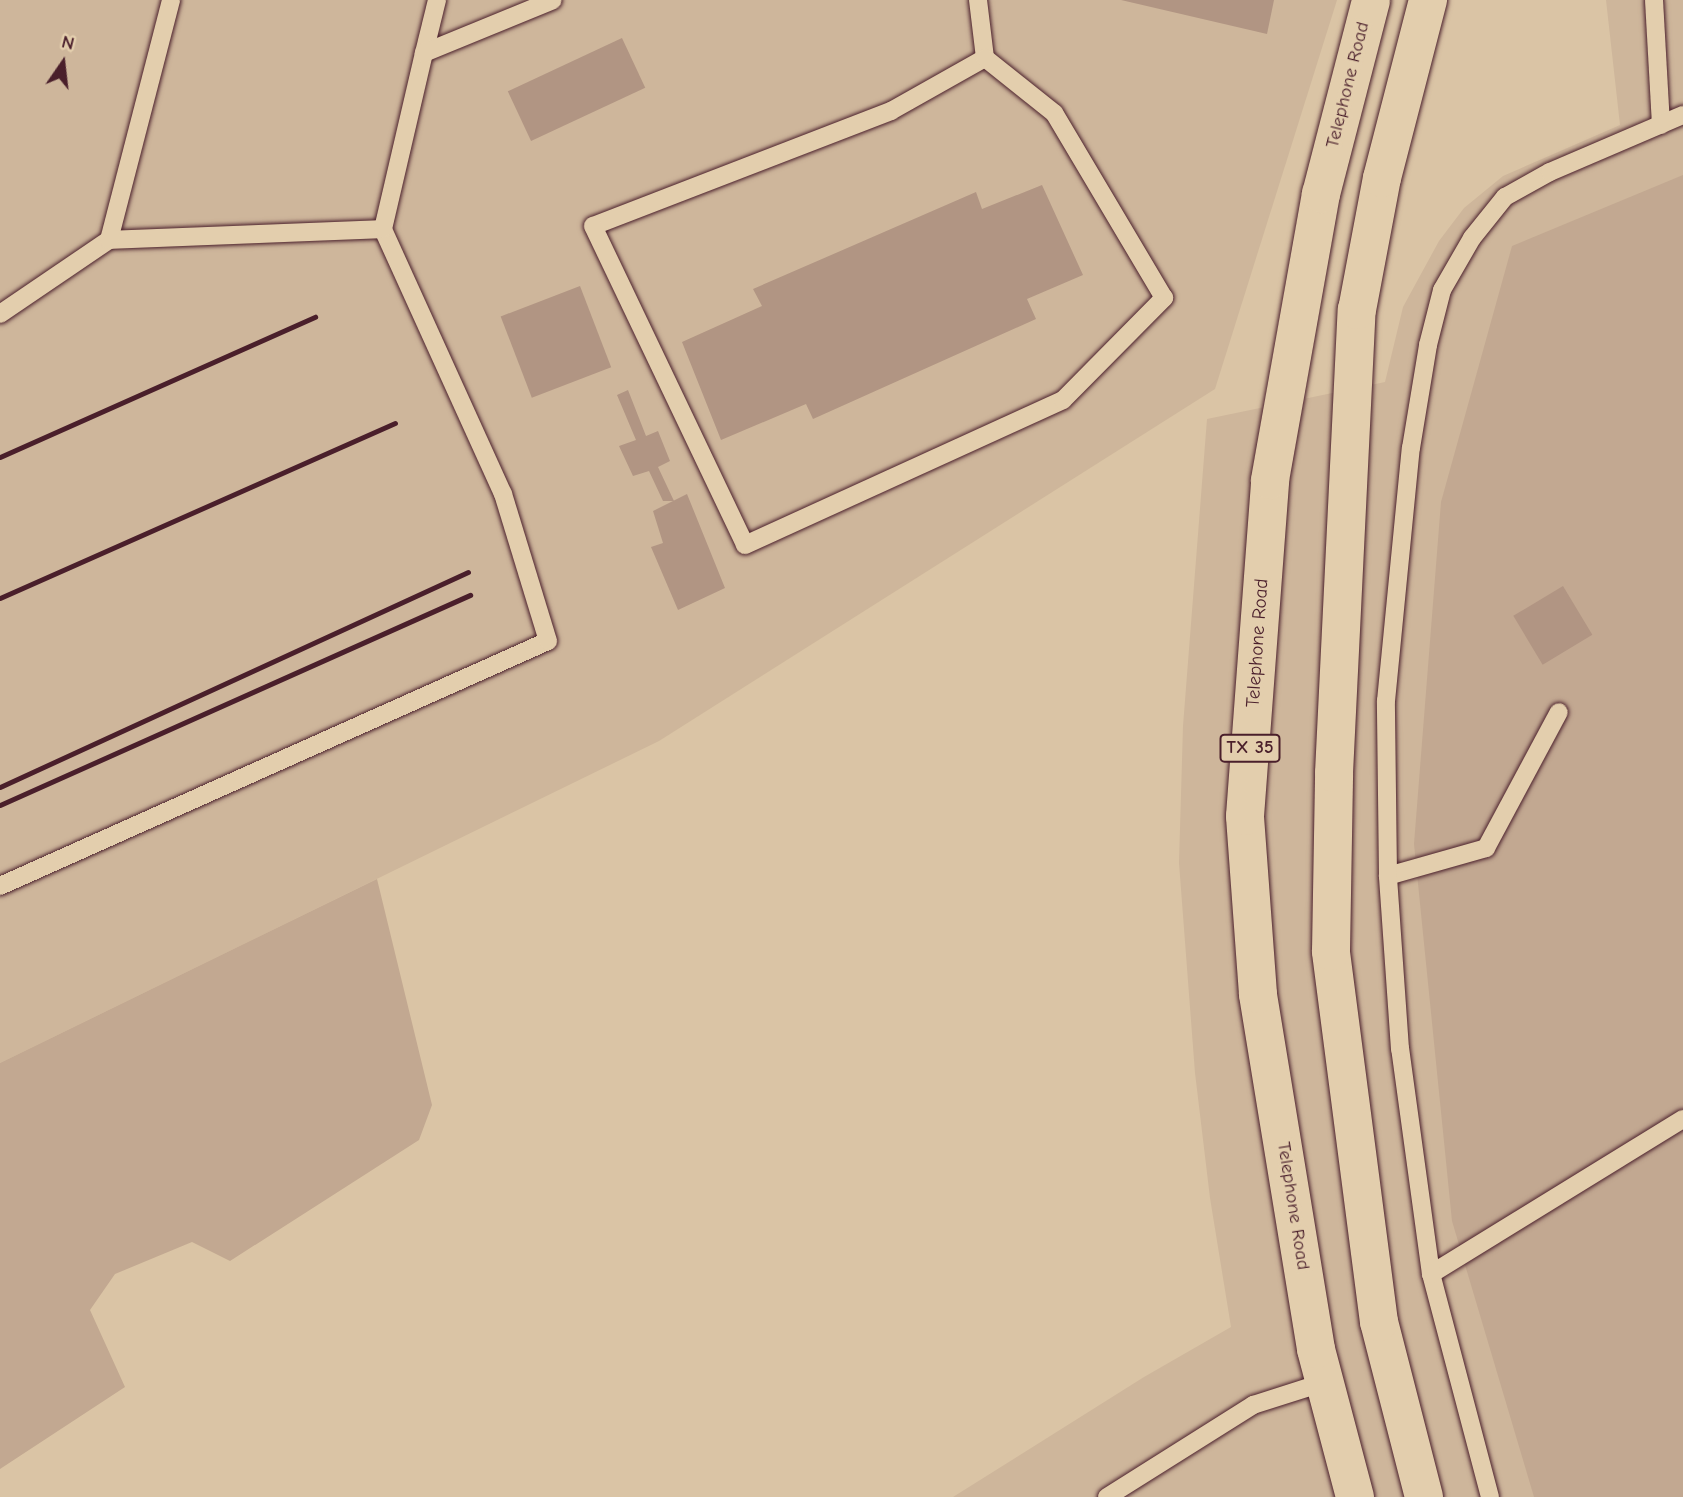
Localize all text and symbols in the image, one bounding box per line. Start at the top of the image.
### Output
street label: Telephone Road [1321,20,1375,150]
north arrow [28,28,98,98]
text: N [59,30,77,55]
street label: Telephone Road [1242,578,1274,708]
road number: TX 35 [1218,734,1282,762]
street label: Telephone Road [1272,1140,1314,1272]

